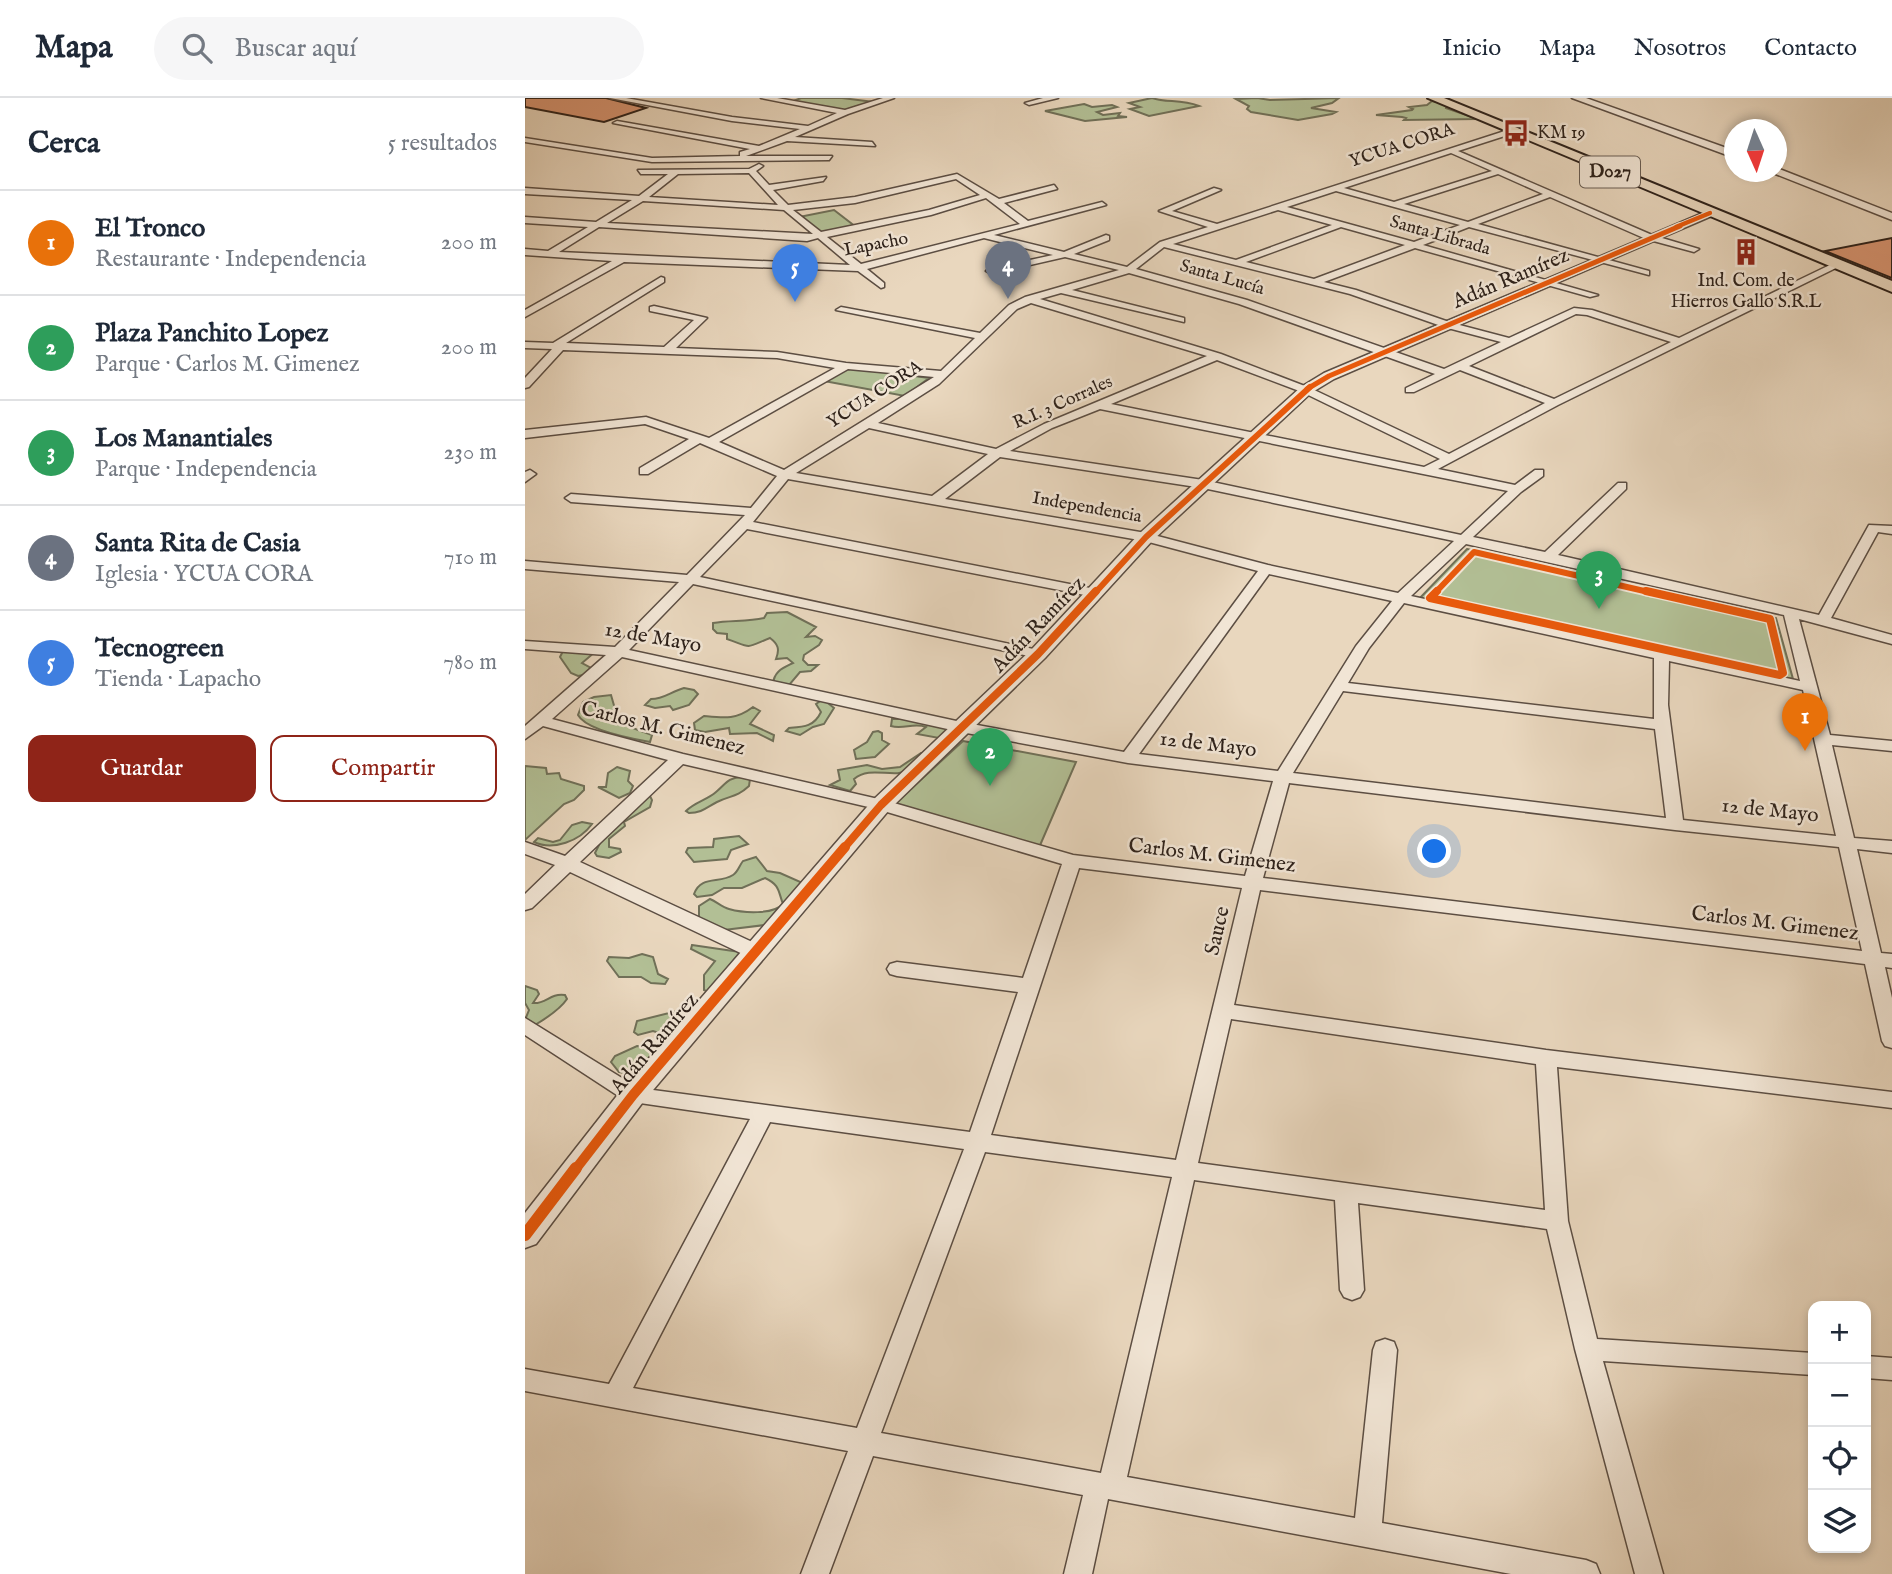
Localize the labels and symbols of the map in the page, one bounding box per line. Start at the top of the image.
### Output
street label: YCUA CORA [1347,118,1458,174]
bus stop icon: KM 19 [1501,118,1531,148]
north arrow [1724,119,1787,182]
place label: KM 19 [1537,122,1585,145]
road number: D027 [1580,156,1640,188]
street label: Santa Librada [1387,211,1493,261]
street label: Lapacho [842,227,910,262]
building icon: Ind. Com. de Hierros Gallo S.R.L [1731,237,1761,267]
pin: 4 [985,241,1031,299]
street label: Adán Ramírez [1448,242,1574,316]
pin: 5 [772,244,818,302]
street label: Santa Lucía [1177,255,1267,301]
place label: Ind. Com. de Hierros Gallo S.R.L [1671,270,1822,314]
street label: YCUA CORA [823,355,928,434]
street label: R.I. 3 Corrales [1010,371,1116,435]
street label: Independencia [1031,487,1144,529]
pin: 3 [1576,551,1622,609]
street label: Adán Ramírez [985,571,1092,680]
street label: 12 de Mayo [603,616,703,660]
pin: 1 [1782,693,1828,751]
street label: Carlos M. Gimenez [578,696,748,763]
street label: 12 de Mayo [1158,726,1258,764]
pin: 2 [967,728,1013,786]
street label: 12 de Mayo [1720,792,1820,830]
street label: Carlos M. Gimenez [1127,832,1297,880]
your location [1417,834,1451,868]
street label: Carlos M. Gimenez [1690,900,1860,948]
street label: Sauce [1199,904,1237,958]
street label: Adán Ramírez [604,988,705,1101]

